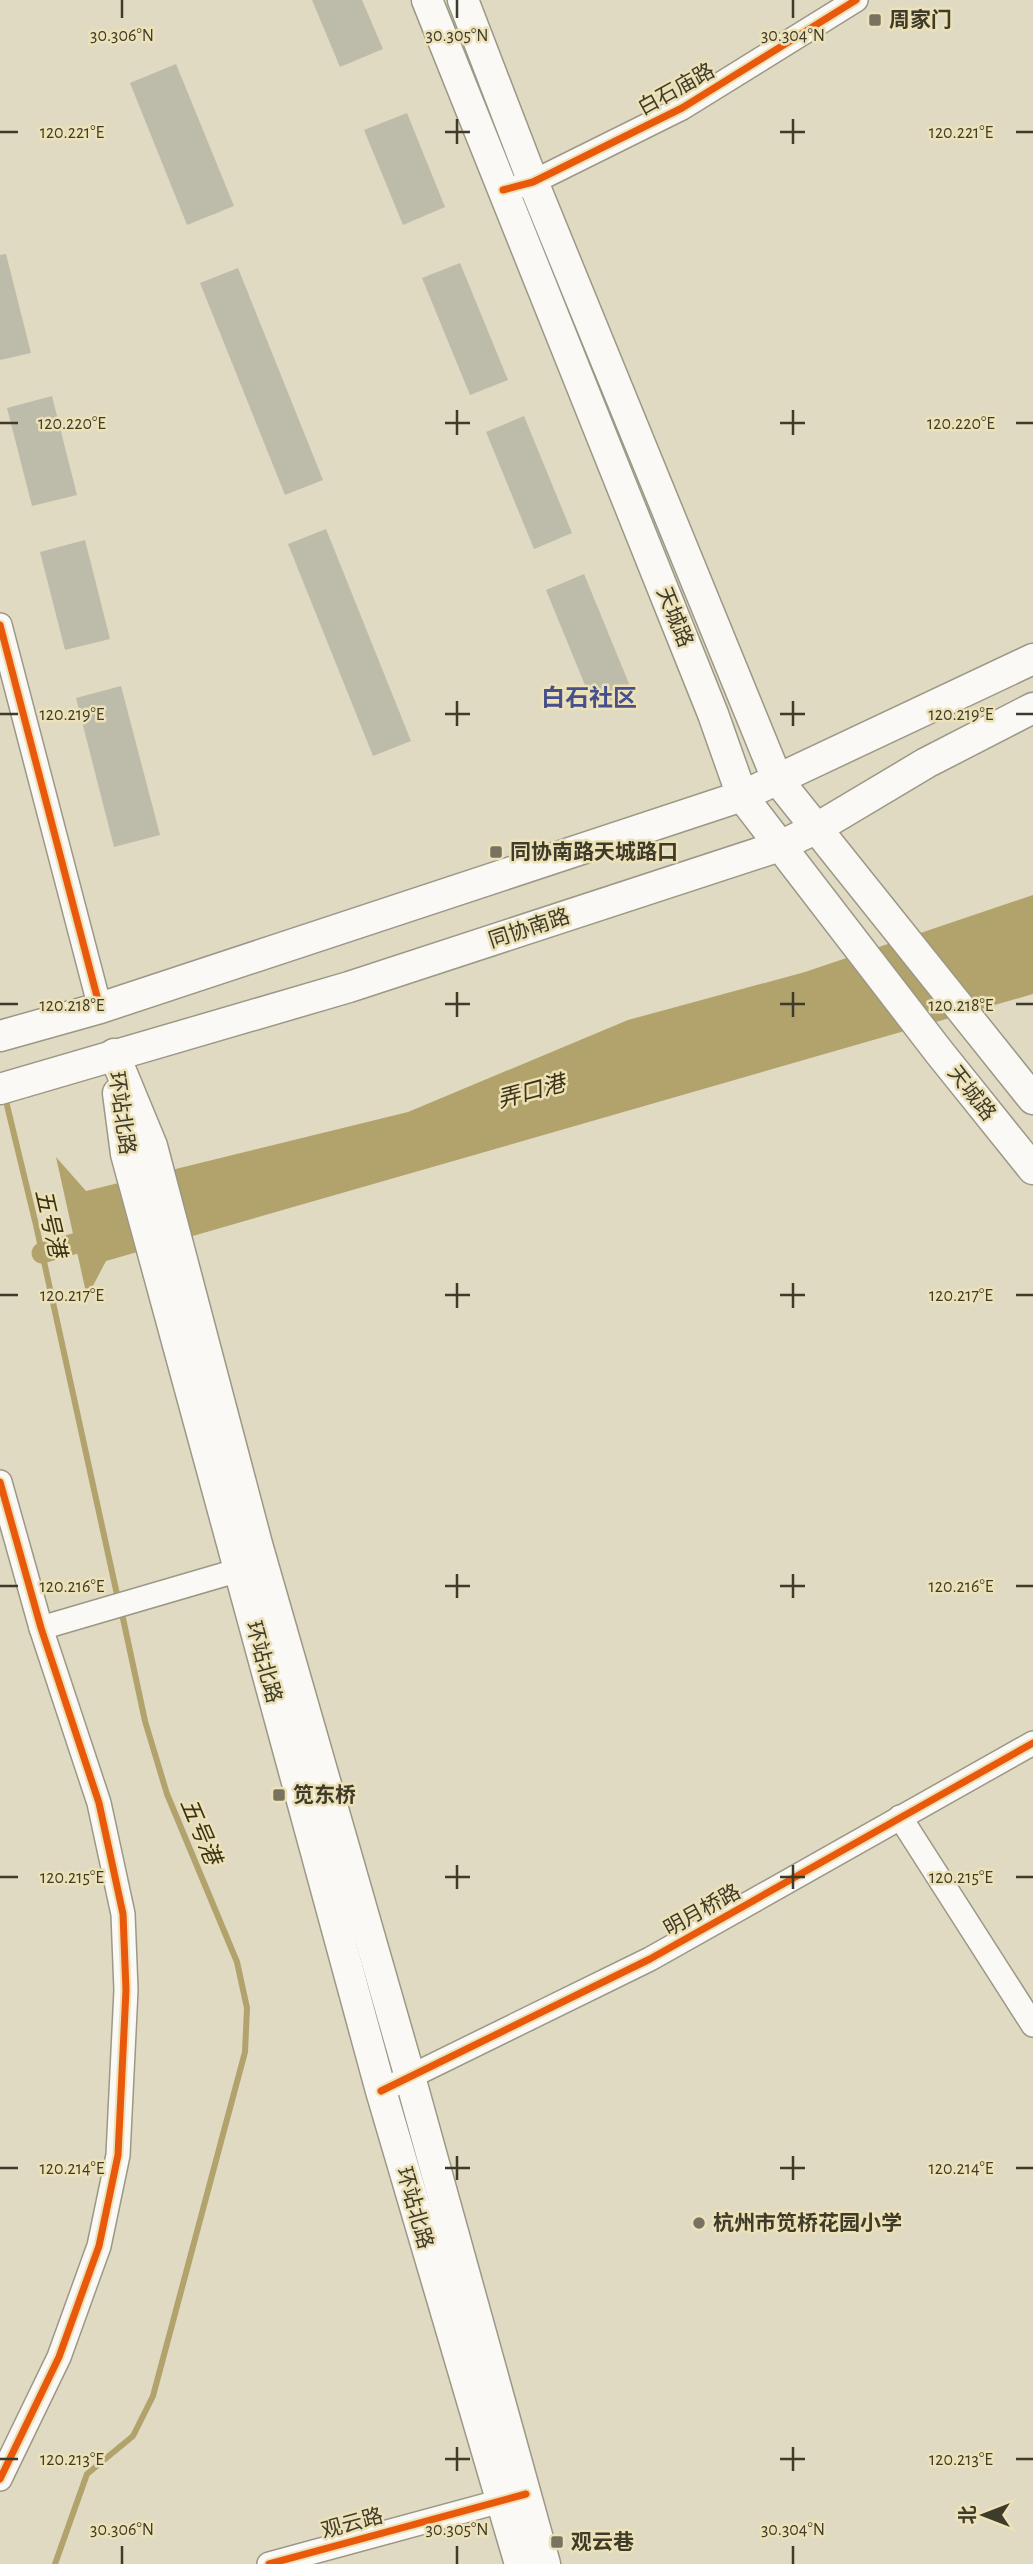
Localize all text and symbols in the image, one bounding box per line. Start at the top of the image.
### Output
place label: 周家门 [889,8,952,31]
marker: 周家门 [867,12,883,28]
text: 30.306°N [90,27,154,45]
text: 30.305°N [425,27,489,45]
text: 30.304°N [761,27,825,45]
street label: 白石庙路 [634,59,718,119]
text: 120.221°E [40,124,105,142]
text: 120.221°E [929,124,994,142]
text: 120.220°E [38,415,106,433]
text: 120.220°E [927,415,995,433]
street label: 天城路 [653,584,697,650]
district label: 白石社区 [541,685,637,711]
text: 120.219°E [40,706,105,724]
text: 120.219°E [929,706,994,724]
place label: 同协南路天城路口 [510,841,678,863]
marker: 同协南路天城路口 [488,844,504,860]
street label: 同协南路 [486,905,572,951]
text: 120.218°E [40,997,105,1015]
text: 120.218°E [929,997,994,1015]
street label: 天城路 [944,1061,1000,1125]
street label: 环站北路 [105,1070,139,1156]
water label: 弄口港 [495,1070,571,1112]
water label: 五号港 [31,1187,71,1262]
text: 120.217°E [40,1287,104,1305]
text: 120.217°E [929,1287,993,1305]
text: 120.216°E [40,1578,105,1596]
text: 120.216°E [929,1578,994,1596]
street label: 环站北路 [243,1619,285,1705]
place label: 笕东桥 [293,1783,356,1806]
marker: 笕东桥 [271,1787,287,1803]
water label: 五号港 [176,1795,227,1871]
text: 120.215°E [40,1869,104,1887]
text: 120.215°E [929,1869,993,1887]
street label: 明月桥路 [660,1880,744,1940]
text: 120.214°E [40,2160,105,2178]
text: 120.214°E [929,2160,994,2178]
street label: 环站北路 [393,2165,437,2251]
place label: 杭州市笕桥花园小学 [713,2211,902,2234]
marker: 杭州市笕桥花园小学 [691,2215,707,2231]
text: 120.213°E [40,2451,104,2469]
text: 120.213°E [929,2451,993,2469]
north arrow [949,2480,1019,2550]
street label: 观云路 [319,2504,385,2542]
text: 北 [958,2505,978,2525]
text: 30.306°N [90,2521,154,2539]
text: 30.305°N [425,2521,489,2539]
text: 30.304°N [761,2521,825,2539]
place label: 观云巷 [571,2530,634,2553]
marker: 观云巷 [549,2534,565,2550]

